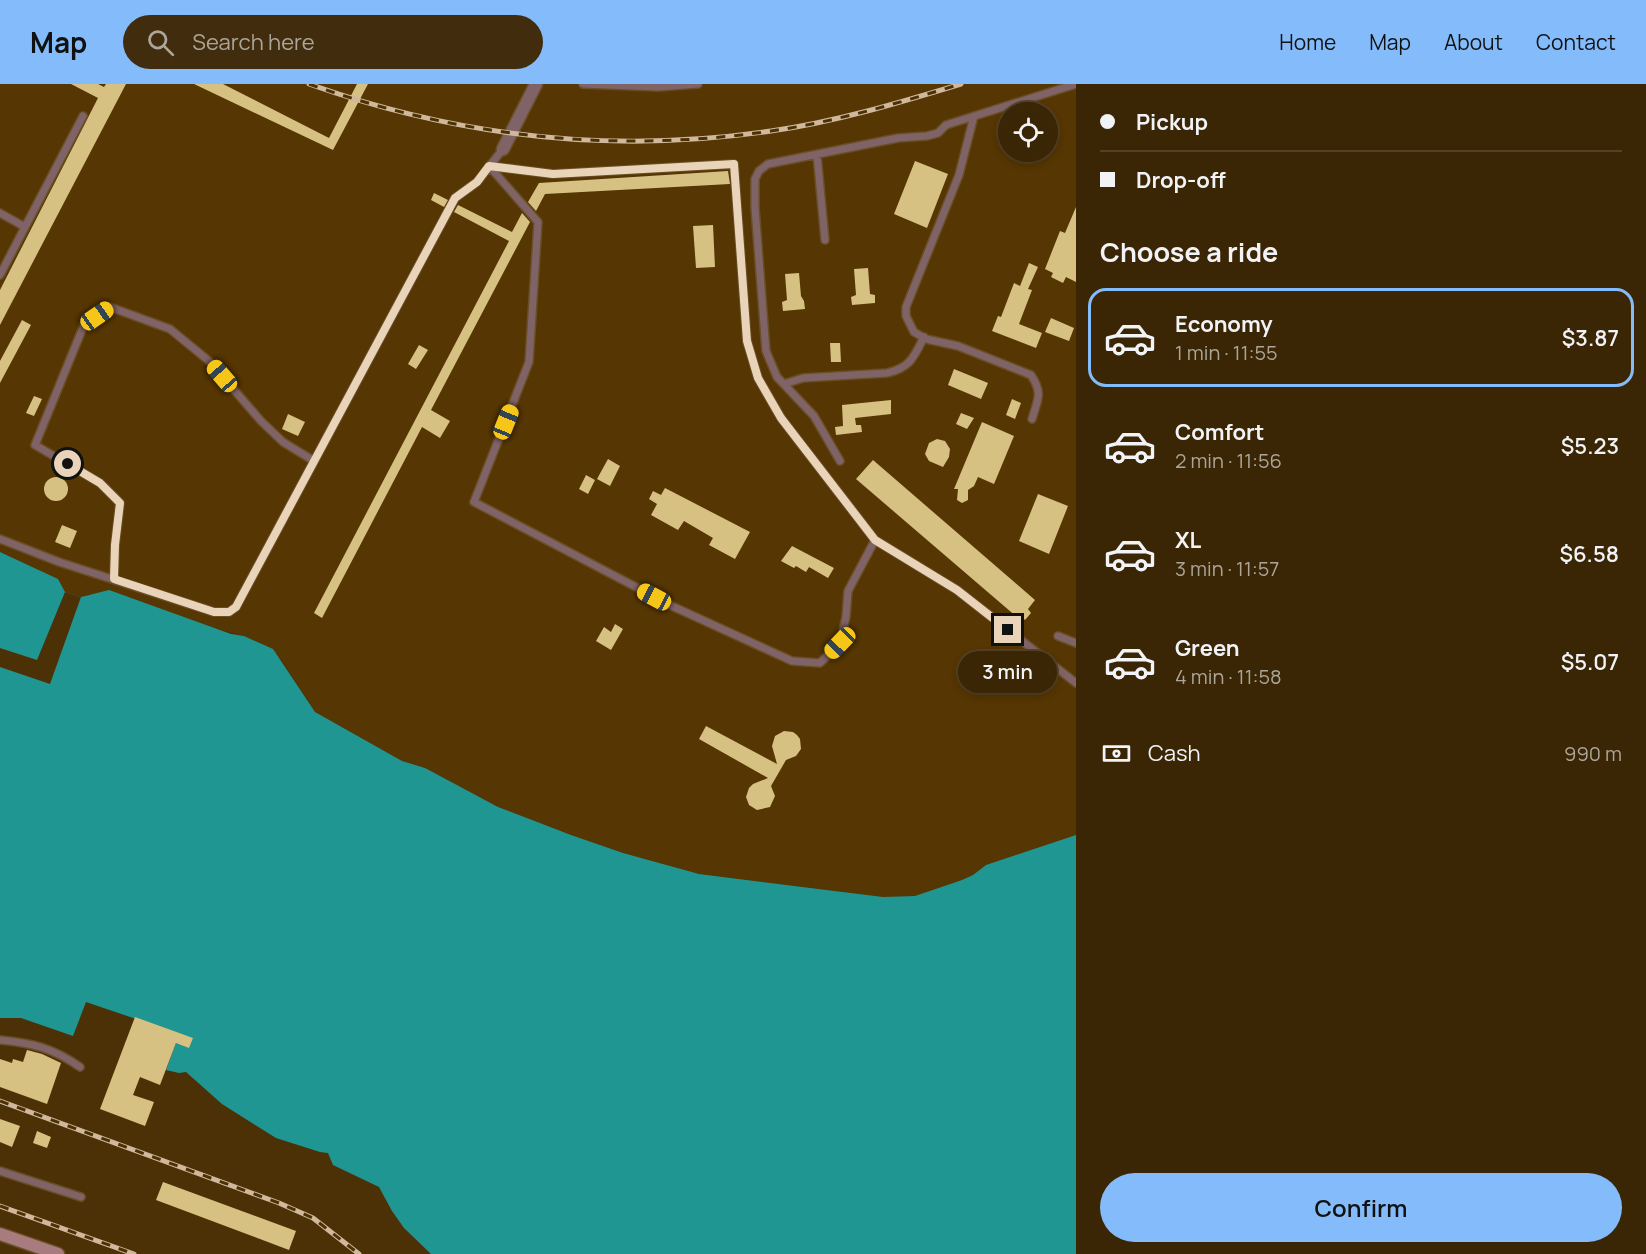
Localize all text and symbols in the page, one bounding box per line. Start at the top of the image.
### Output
search box [123,15,543,69]
text: Map [30,23,87,61]
icon: search [144,26,177,59]
text: Search here [192,27,315,57]
text: Home [1279,28,1336,56]
text: Map [1369,28,1411,56]
text: About [1444,28,1503,56]
text: Contact [1536,28,1616,56]
map controls [998,102,1058,162]
button: locate [998,102,1058,162]
text: Pickup [1136,107,1208,137]
text: Drop-off [1136,165,1226,195]
text: Choose a ride [1100,233,1278,270]
car [77,298,117,334]
text: Economy [1175,309,1273,339]
icon: car [1103,311,1157,365]
text: $3.87 [1562,323,1619,353]
text: 1 min · 11:55 [1175,339,1278,366]
car [203,357,241,395]
car [491,402,521,442]
text: Comfort [1175,417,1264,447]
icon: car [1103,419,1157,473]
text: $5.23 [1561,431,1619,461]
text: 2 min · 11:56 [1175,447,1282,474]
route start [54,450,81,477]
text: XL [1175,525,1201,555]
icon: car [1103,527,1157,581]
text: $6.58 [1559,539,1619,569]
text: 3 min · 11:57 [1175,555,1279,582]
car [634,581,674,613]
route end [994,616,1021,643]
car [821,624,859,662]
text: Green [1175,633,1240,663]
icon: car [1103,635,1157,689]
text: $5.07 [1561,647,1619,677]
callout: 3 min [958,651,1058,693]
text: 3 min [982,658,1033,685]
text: 4 min · 11:58 [1175,663,1282,690]
icon: cash [1100,737,1133,770]
text: Cash [1148,738,1201,768]
text: 990 m [1564,740,1622,767]
button: Confirm [1100,1173,1622,1242]

